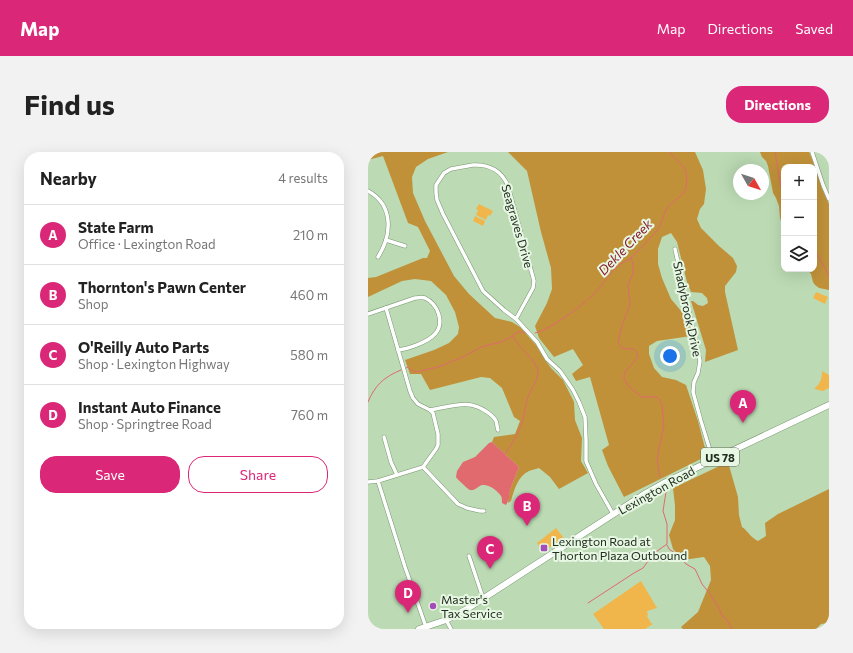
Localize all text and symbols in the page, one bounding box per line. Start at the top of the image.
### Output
text: Map [20,17,59,40]
text: Map [657,20,686,37]
text: Directions [708,20,773,37]
text: Saved [795,20,833,37]
button: Directions [726,86,829,123]
text: Find us [24,87,115,121]
north arrow [733,164,769,200]
map controls [781,164,817,272]
button: + [781,164,817,200]
text: Nearby [40,168,97,189]
text: 4 results [278,170,328,186]
street label: Seagraves Drive [499,183,537,269]
button: − [781,200,817,236]
water label: Dekle Creek [595,215,656,278]
text: State Farm [78,218,154,236]
text: A [48,227,58,243]
text: 210 m [293,227,328,243]
text: Office · Lexington Road [78,236,216,252]
button: layers [781,236,817,272]
street label: Shadybrook Drive [671,260,705,358]
text: Thornton's Pawn Center [78,278,246,296]
text: B [49,287,57,303]
text: 460 m [290,287,328,303]
text: Shop [78,296,109,312]
text: O'Reilly Auto Parts [78,338,209,356]
your location [660,346,680,366]
text: C [49,347,57,363]
text: 580 m [290,347,328,363]
text: Shop · Lexington Highway [78,356,230,372]
pin: A [730,390,756,423]
text: Instant Auto Finance [78,398,221,416]
text: D [48,407,58,423]
text: 760 m [291,407,328,423]
text: Shop · Springtree Road [78,416,212,432]
road number: US 78 [701,448,739,466]
button: Save [40,456,180,493]
button: Share [188,456,328,493]
street label: Lexington Road [615,463,697,517]
pin: B [514,493,540,526]
place label: Lexington Road at Thorton Plaza Outbound [552,534,687,562]
pin: C [477,536,503,569]
marker: Lexington Road at Thorton Plaza Outbound [539,543,549,553]
pin: D [395,580,421,613]
place label: Master's Tax Service [441,592,502,620]
marker: Master's Tax Service [428,601,438,611]

